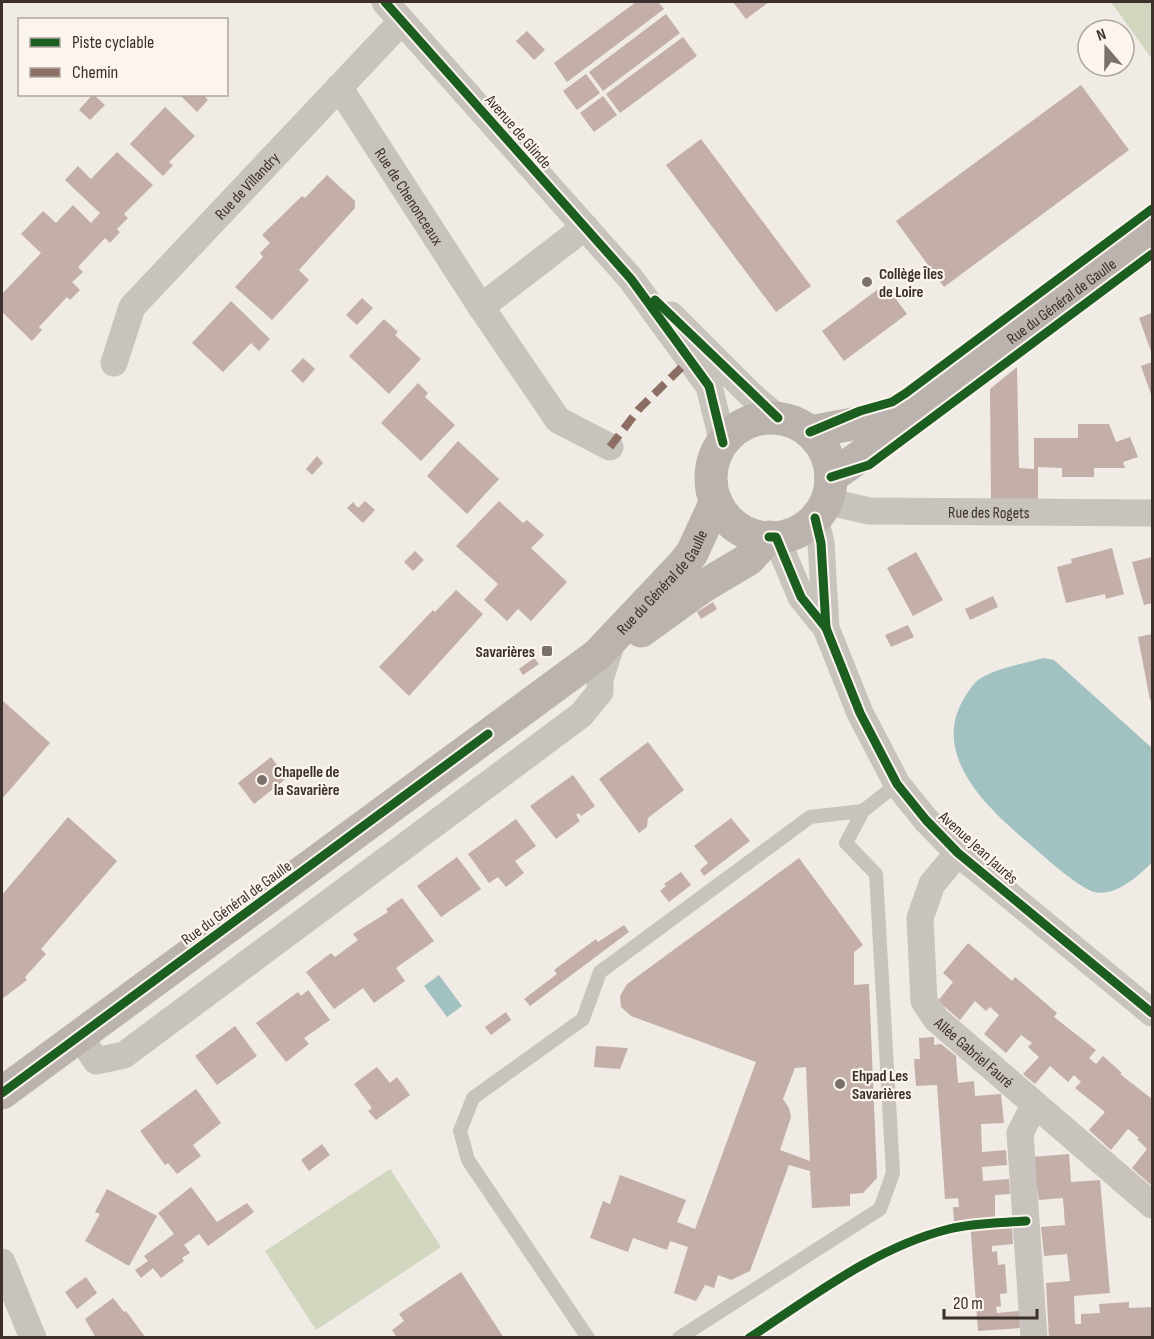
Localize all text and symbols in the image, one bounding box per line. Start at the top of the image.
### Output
legend [18,18,228,96]
north arrow [1076,18,1136,78]
text: N [1094,25,1109,46]
text: Piste cyclable [72,32,154,53]
text: Chemin [72,62,118,83]
street label: Avenue de Glinde [480,90,555,173]
street label: Rue de Chenonceaux [370,145,447,249]
street label: Rue de Villandry [212,149,284,224]
street label: Rue du Général de Gaulle [1003,255,1120,349]
place label: Collège Îles de Loire [879,265,943,302]
marker: Collège Îles de Loire [860,275,874,289]
street label: Rue des Rogets [948,504,1030,523]
street label: Rue du Général de Gaulle [613,527,712,639]
place label: Savarières [476,643,535,662]
marker: Savarières [540,644,554,658]
place label: Chapelle de la Savarière [274,763,340,800]
marker: Chapelle de la Savarière [255,773,269,787]
street label: Avenue Jean Jaurès [934,807,1022,889]
street label: Rue du Général de Gaulle [178,857,296,950]
street label: Allée Gabriel Fauré [929,1013,1017,1092]
place label: Ehpad Les Savarières [852,1067,911,1104]
marker: Ehpad Les Savarières [833,1077,847,1091]
scale bar [944,1282,1037,1320]
text: 20 m [953,1293,983,1314]

